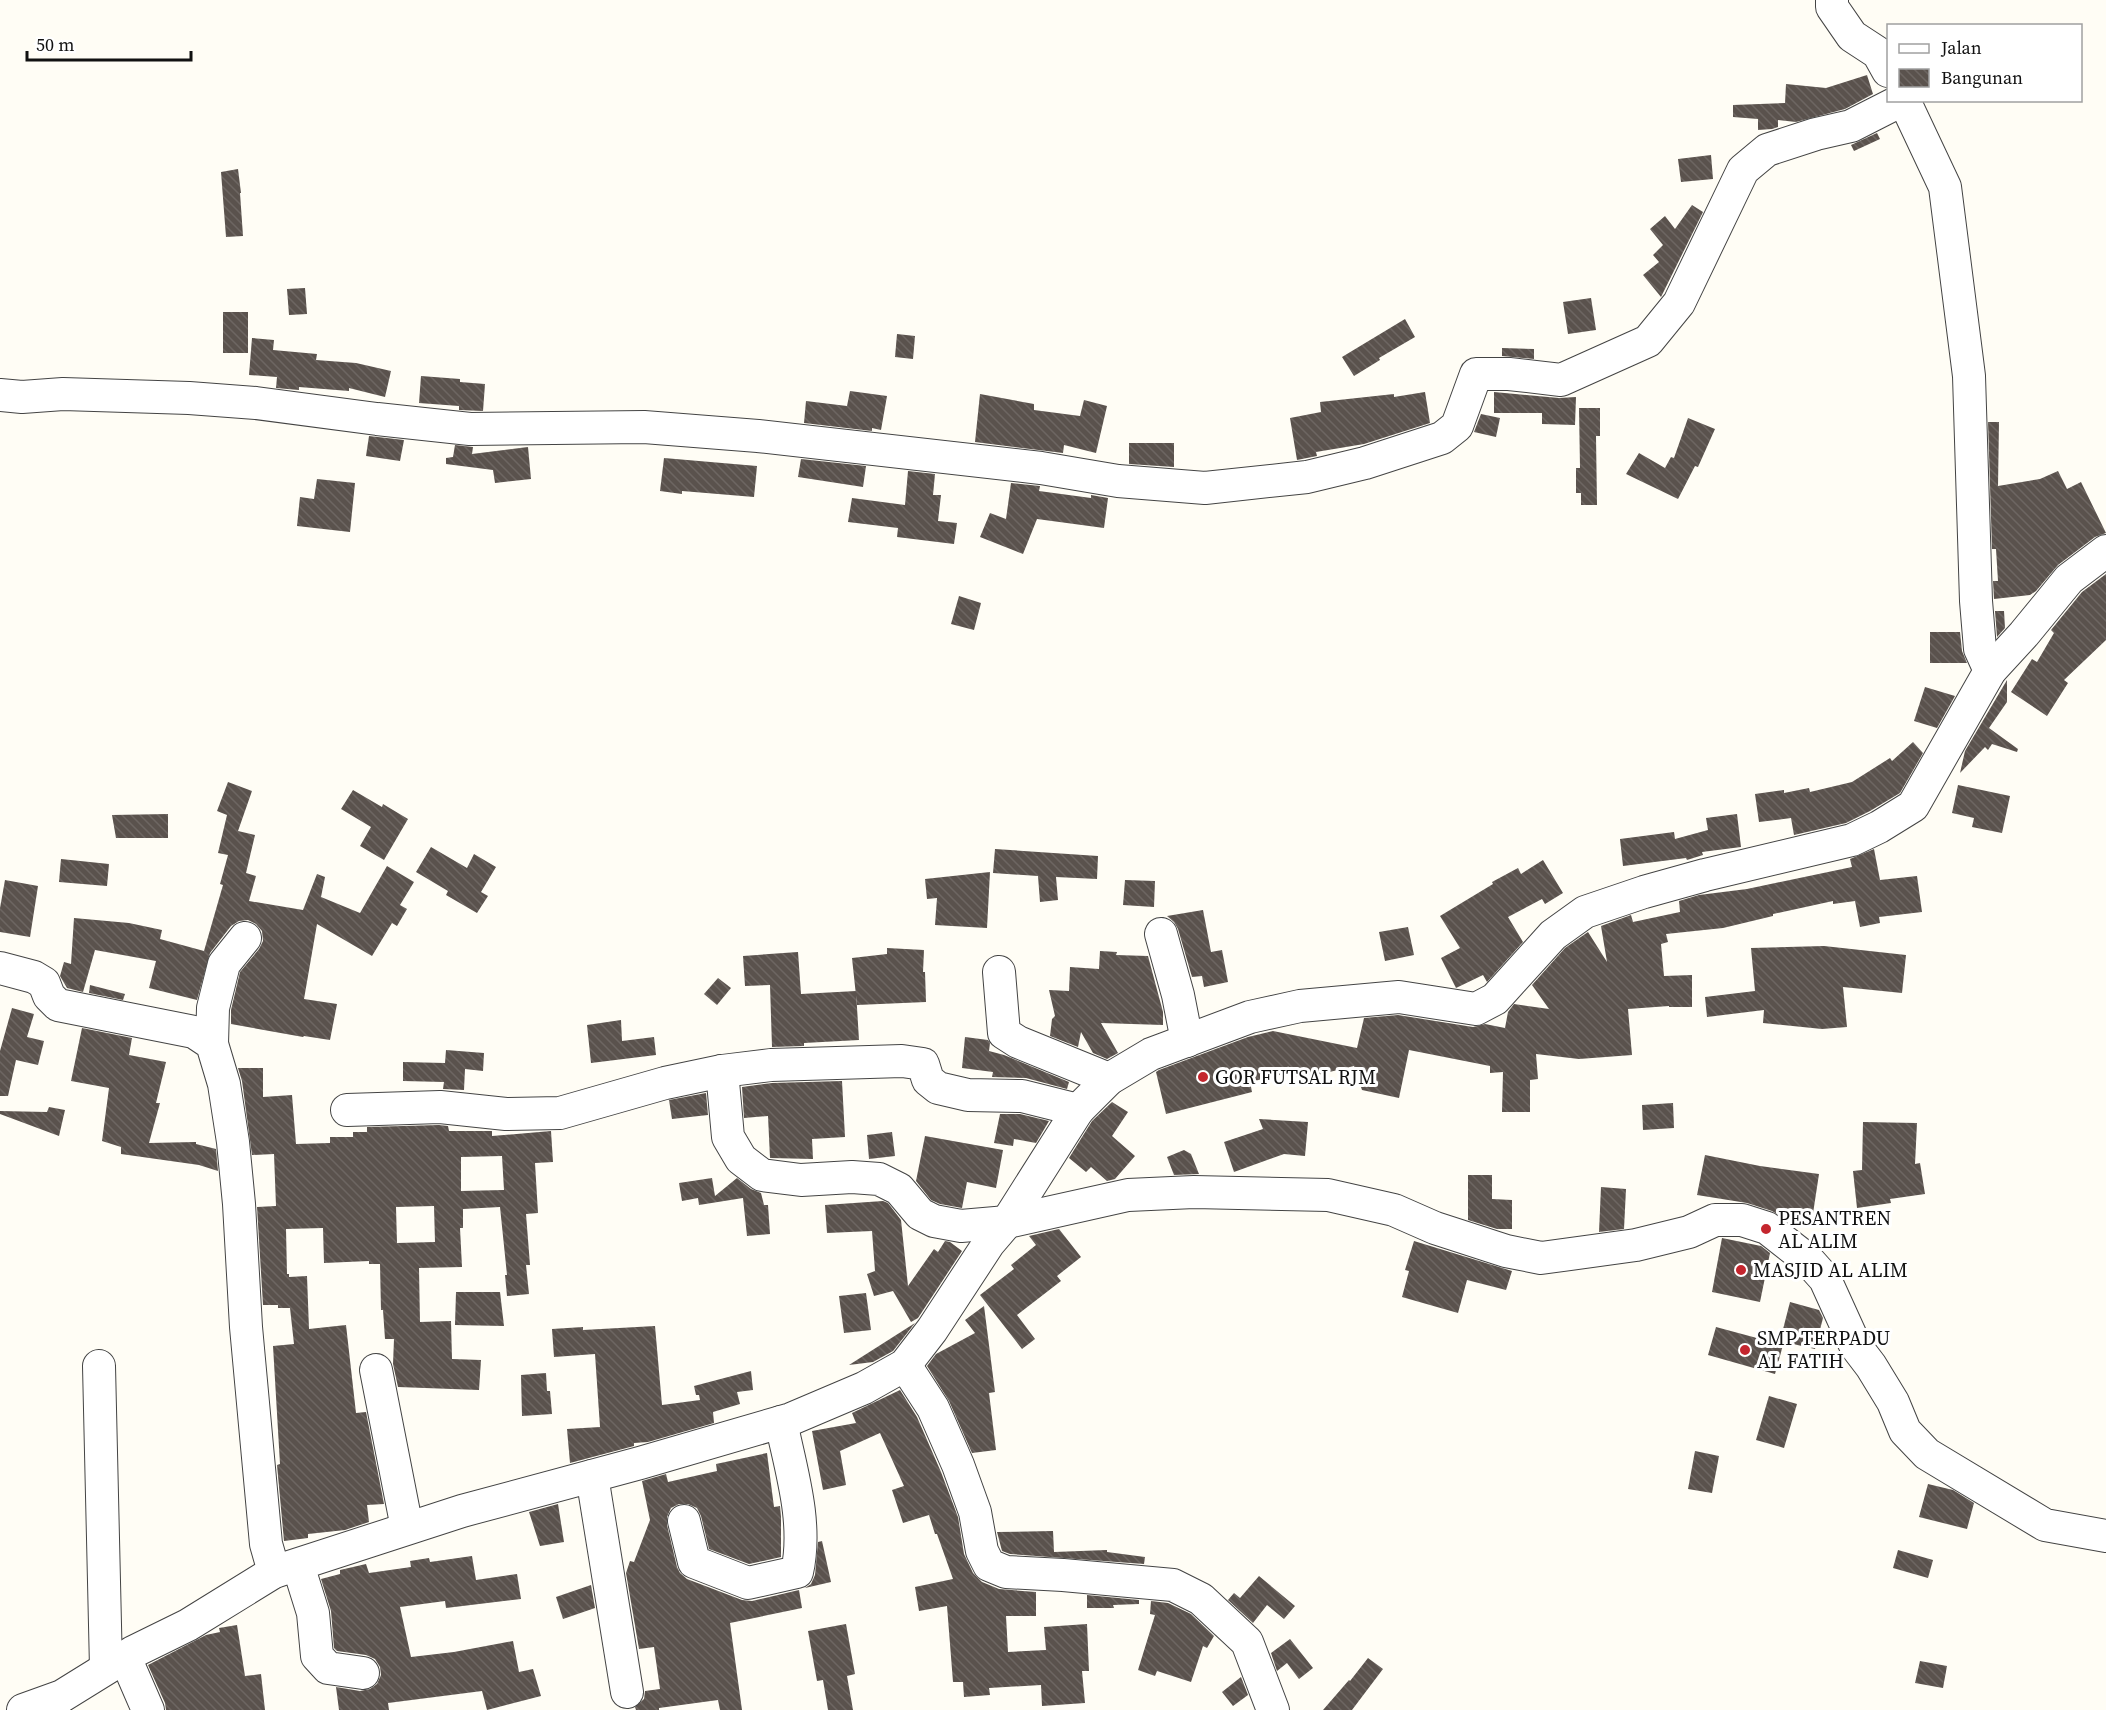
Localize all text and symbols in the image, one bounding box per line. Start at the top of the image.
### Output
scale bar [27,24,190,62]
legend [1887,24,2082,102]
text: 50 m [36,32,74,57]
text: Jalan [1940,35,1982,60]
text: Bangunan [1941,65,2023,90]
place label: GOR FUTSAL RJM [1215,1063,1376,1091]
marker: GOR FUTSAL RJM [1196,1070,1210,1084]
place label: PESANTREN AL ALIM [1778,1204,1891,1255]
marker: PESANTREN AL ALIM [1759,1222,1773,1236]
place label: MASJID AL ALIM [1753,1256,1908,1284]
marker: MASJID AL ALIM [1734,1263,1748,1277]
place label: SMP TERPADU AL FATIH [1757,1324,1890,1375]
marker: SMP TERPADU AL FATIH [1738,1343,1752,1357]

